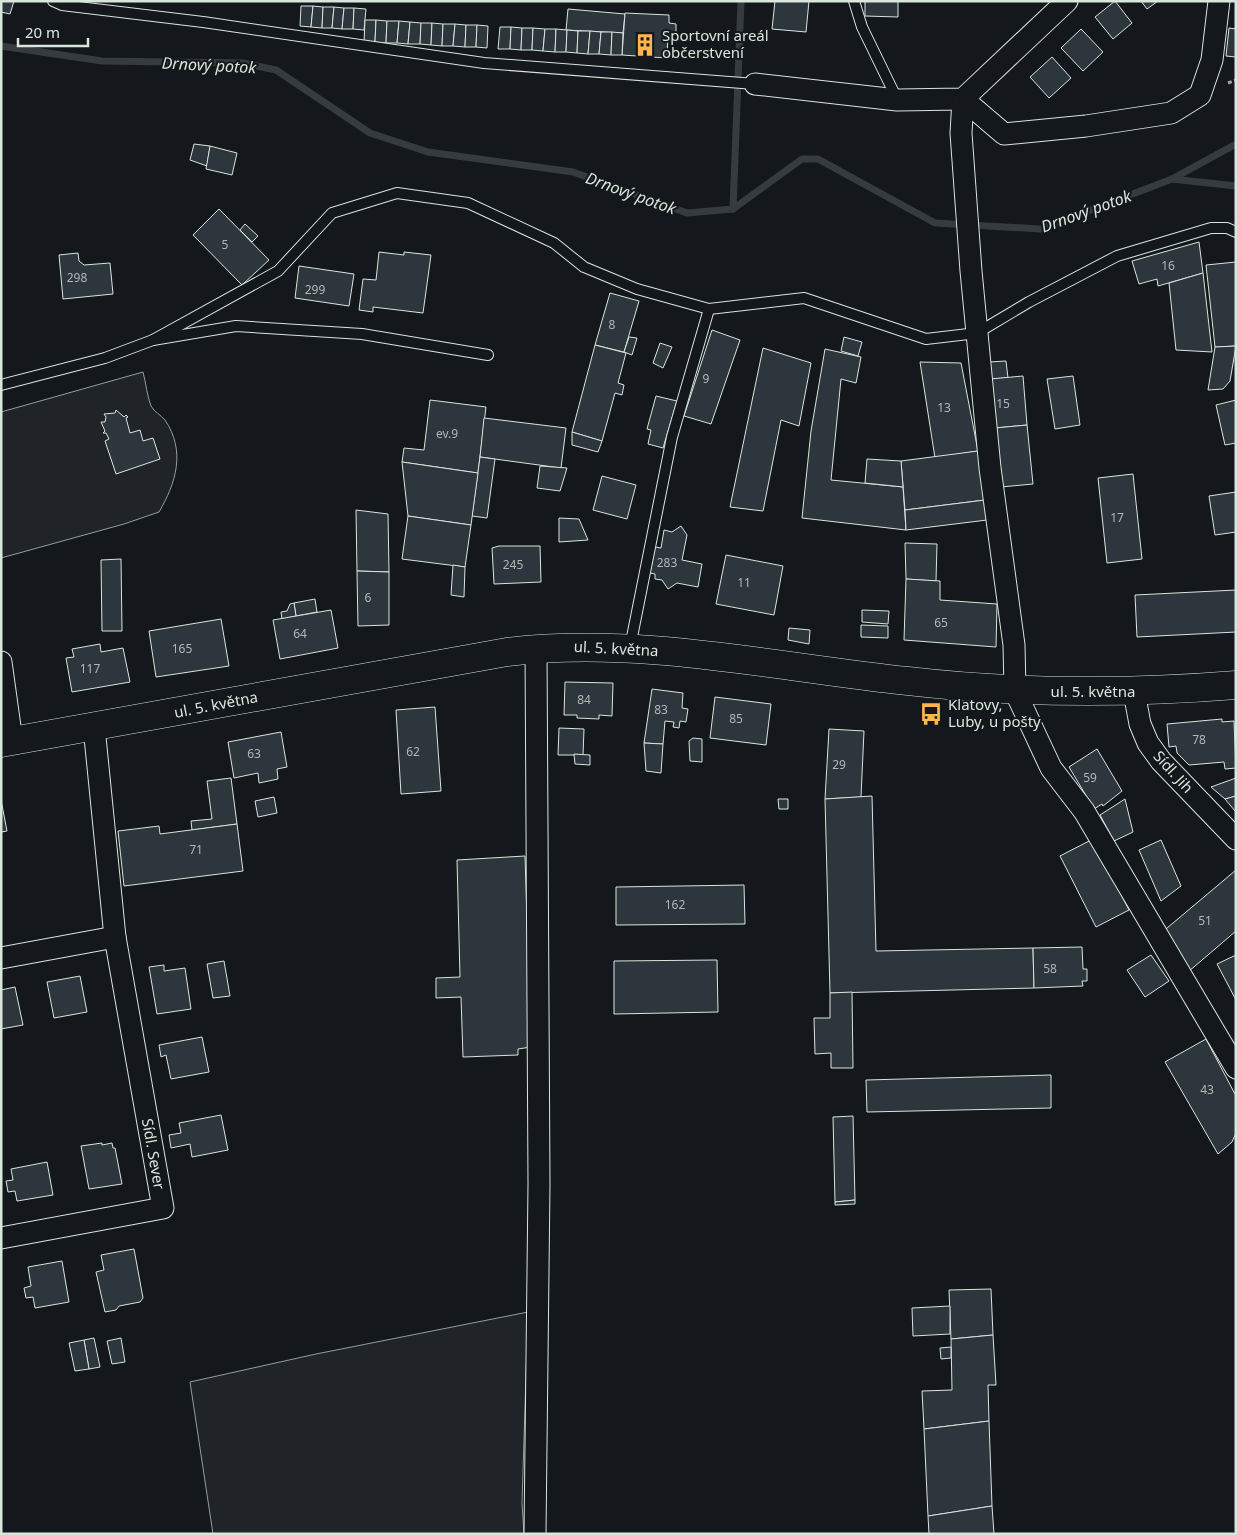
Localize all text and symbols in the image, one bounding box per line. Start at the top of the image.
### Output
scale bar [18,15,88,47]
text: 20 m [25,22,60,42]
place label: Sportovní areál občerstvení [662,25,769,62]
building icon: Sportovní areál občerstvení [632,32,658,58]
water label: Drnový potok [161,52,258,79]
water label: Drnový potok [583,166,680,220]
water label: Drnový potok [1038,184,1135,238]
house number: 5 [222,236,229,253]
house number: 16 [1161,257,1175,274]
house number: 298 [67,269,87,286]
house number: 299 [305,281,325,298]
house number: 8 [609,316,616,333]
house number: 9 [703,370,710,387]
house number: 15 [996,395,1010,412]
house number: 13 [937,399,951,416]
house number: ev.9 [436,425,458,442]
house number: 17 [1110,509,1124,526]
house number: 283 [657,554,677,571]
house number: 245 [503,556,523,573]
house number: 11 [737,574,751,591]
house number: 6 [365,589,372,606]
house number: 65 [934,614,948,631]
house number: 64 [293,625,307,642]
street label: ul. 5. května [573,636,659,660]
house number: 165 [172,640,192,657]
house number: 117 [80,660,100,677]
street label: ul. 5. května [1051,681,1135,701]
street label: ul. 5. května [172,686,259,722]
house number: 84 [577,691,591,708]
place label: Klatovy, Luby, u pošty [948,694,1041,731]
house number: 83 [654,701,668,718]
bus stop icon: Klatovy, Luby, u pošty [918,701,944,727]
house number: 85 [729,710,743,727]
house number: 78 [1192,731,1206,748]
house number: 62 [406,743,420,760]
house number: 63 [247,745,261,762]
street label: Sídl. Jih [1149,746,1198,797]
house number: 29 [832,756,846,773]
house number: 59 [1083,769,1097,786]
house number: 71 [189,841,203,858]
house number: 162 [665,896,685,913]
house number: 51 [1198,912,1212,929]
house number: 58 [1043,960,1057,977]
house number: 43 [1200,1081,1214,1098]
street label: Sídl. Sever [138,1117,170,1191]

